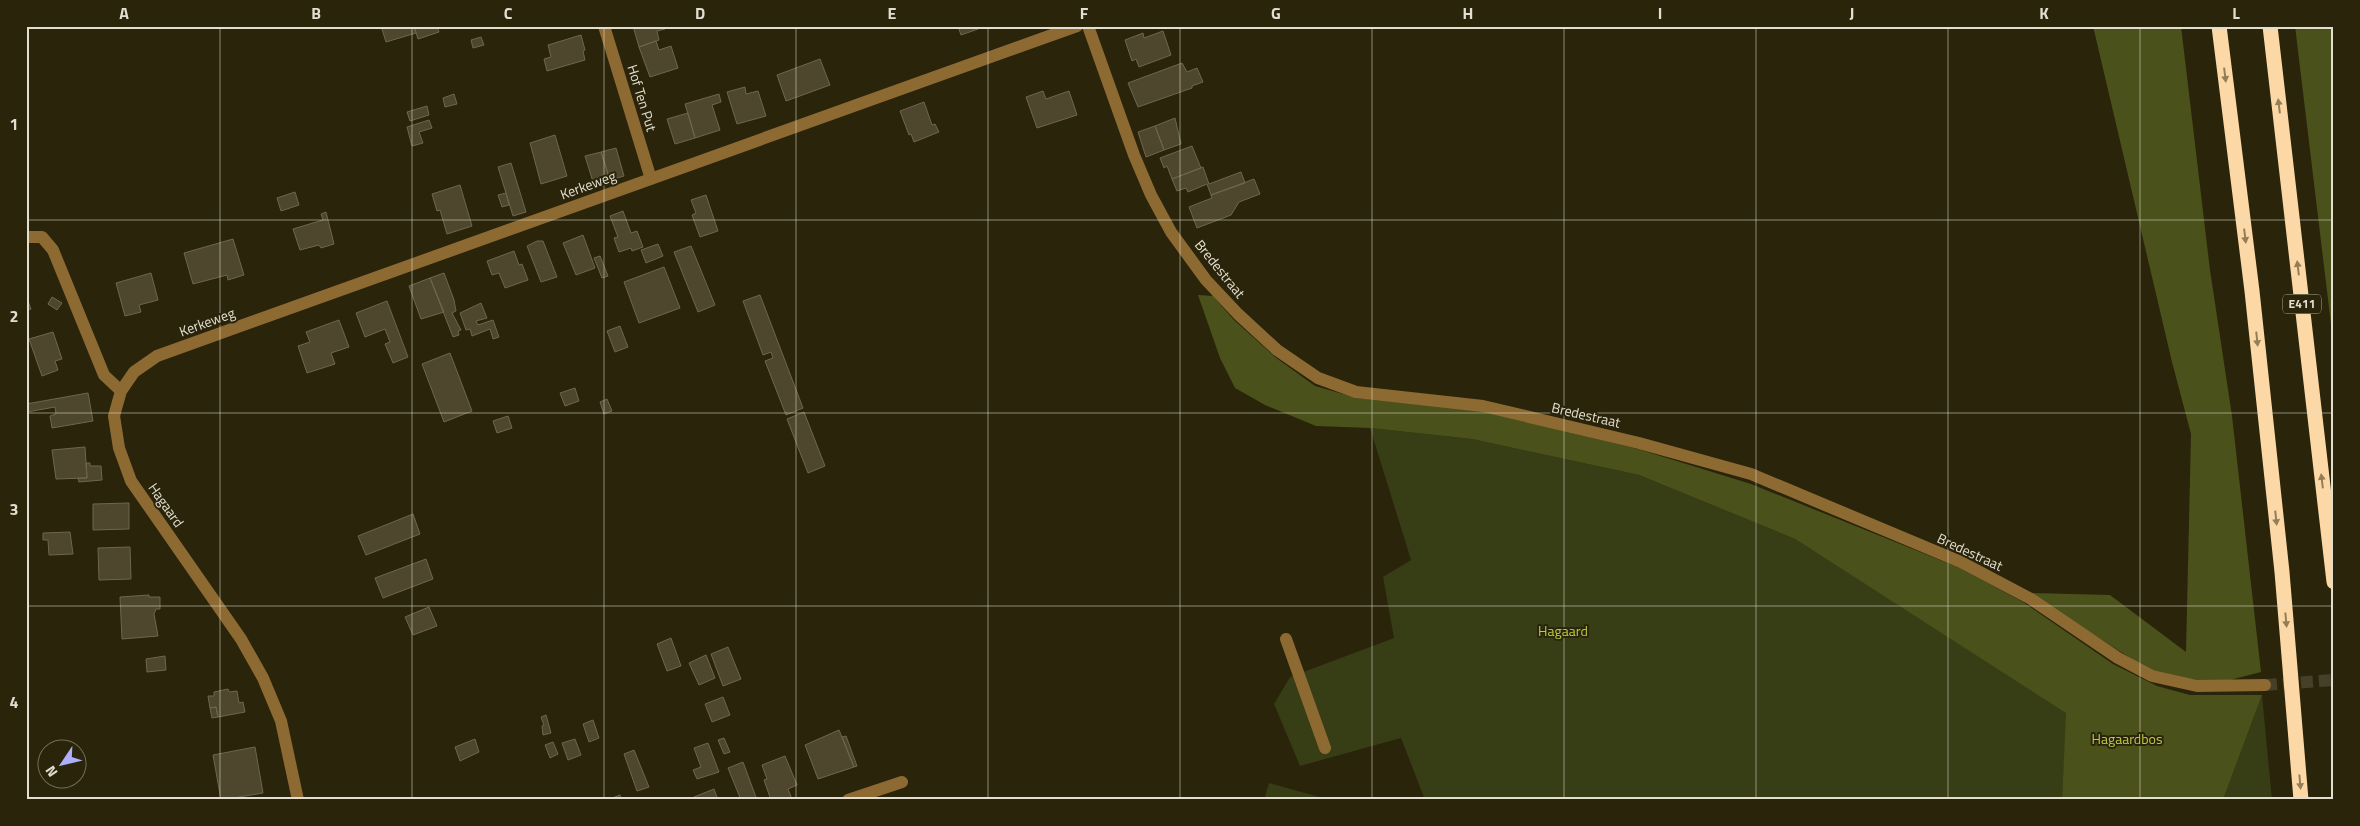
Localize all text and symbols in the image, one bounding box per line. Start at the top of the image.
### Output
text: A [119,1,129,25]
text: B [311,1,321,25]
text: C [504,1,513,25]
text: D [695,1,705,25]
text: E [888,1,897,25]
text: F [1080,1,1089,25]
text: G [1271,1,1281,25]
text: H [1463,1,1473,25]
text: I [1658,1,1662,25]
text: J [1850,1,1854,25]
text: K [2039,1,2049,25]
text: L [2232,1,2240,25]
street label: Hof Ten Put [622,62,663,134]
one-way arrow [2221,67,2229,83]
one-way arrow [2275,98,2283,114]
text: 1 [10,112,18,136]
street label: Kerkeweg [557,165,619,204]
one-way arrow [2241,228,2249,244]
street label: Bredestraat [1190,235,1251,303]
one-way arrow [2294,260,2302,276]
road number: E411 [2283,294,2321,314]
street label: Kerkeweg [176,302,238,341]
text: 2 [10,304,18,328]
one-way arrow [2253,331,2261,347]
street label: Bredestraat [1550,396,1623,433]
one-way arrow [2318,473,2326,489]
street label: Hagaard [144,478,189,531]
text: 3 [10,497,18,521]
one-way arrow [2272,510,2280,526]
street label: Bredestraat [1934,527,2006,576]
one-way arrow [2283,613,2291,629]
park label: Hagaard [1538,620,1588,641]
text: 4 [10,690,19,714]
park label: Hagaardbos [2091,728,2163,749]
north arrow [38,738,88,788]
text: N [40,762,62,782]
one-way arrow [2296,775,2304,791]

